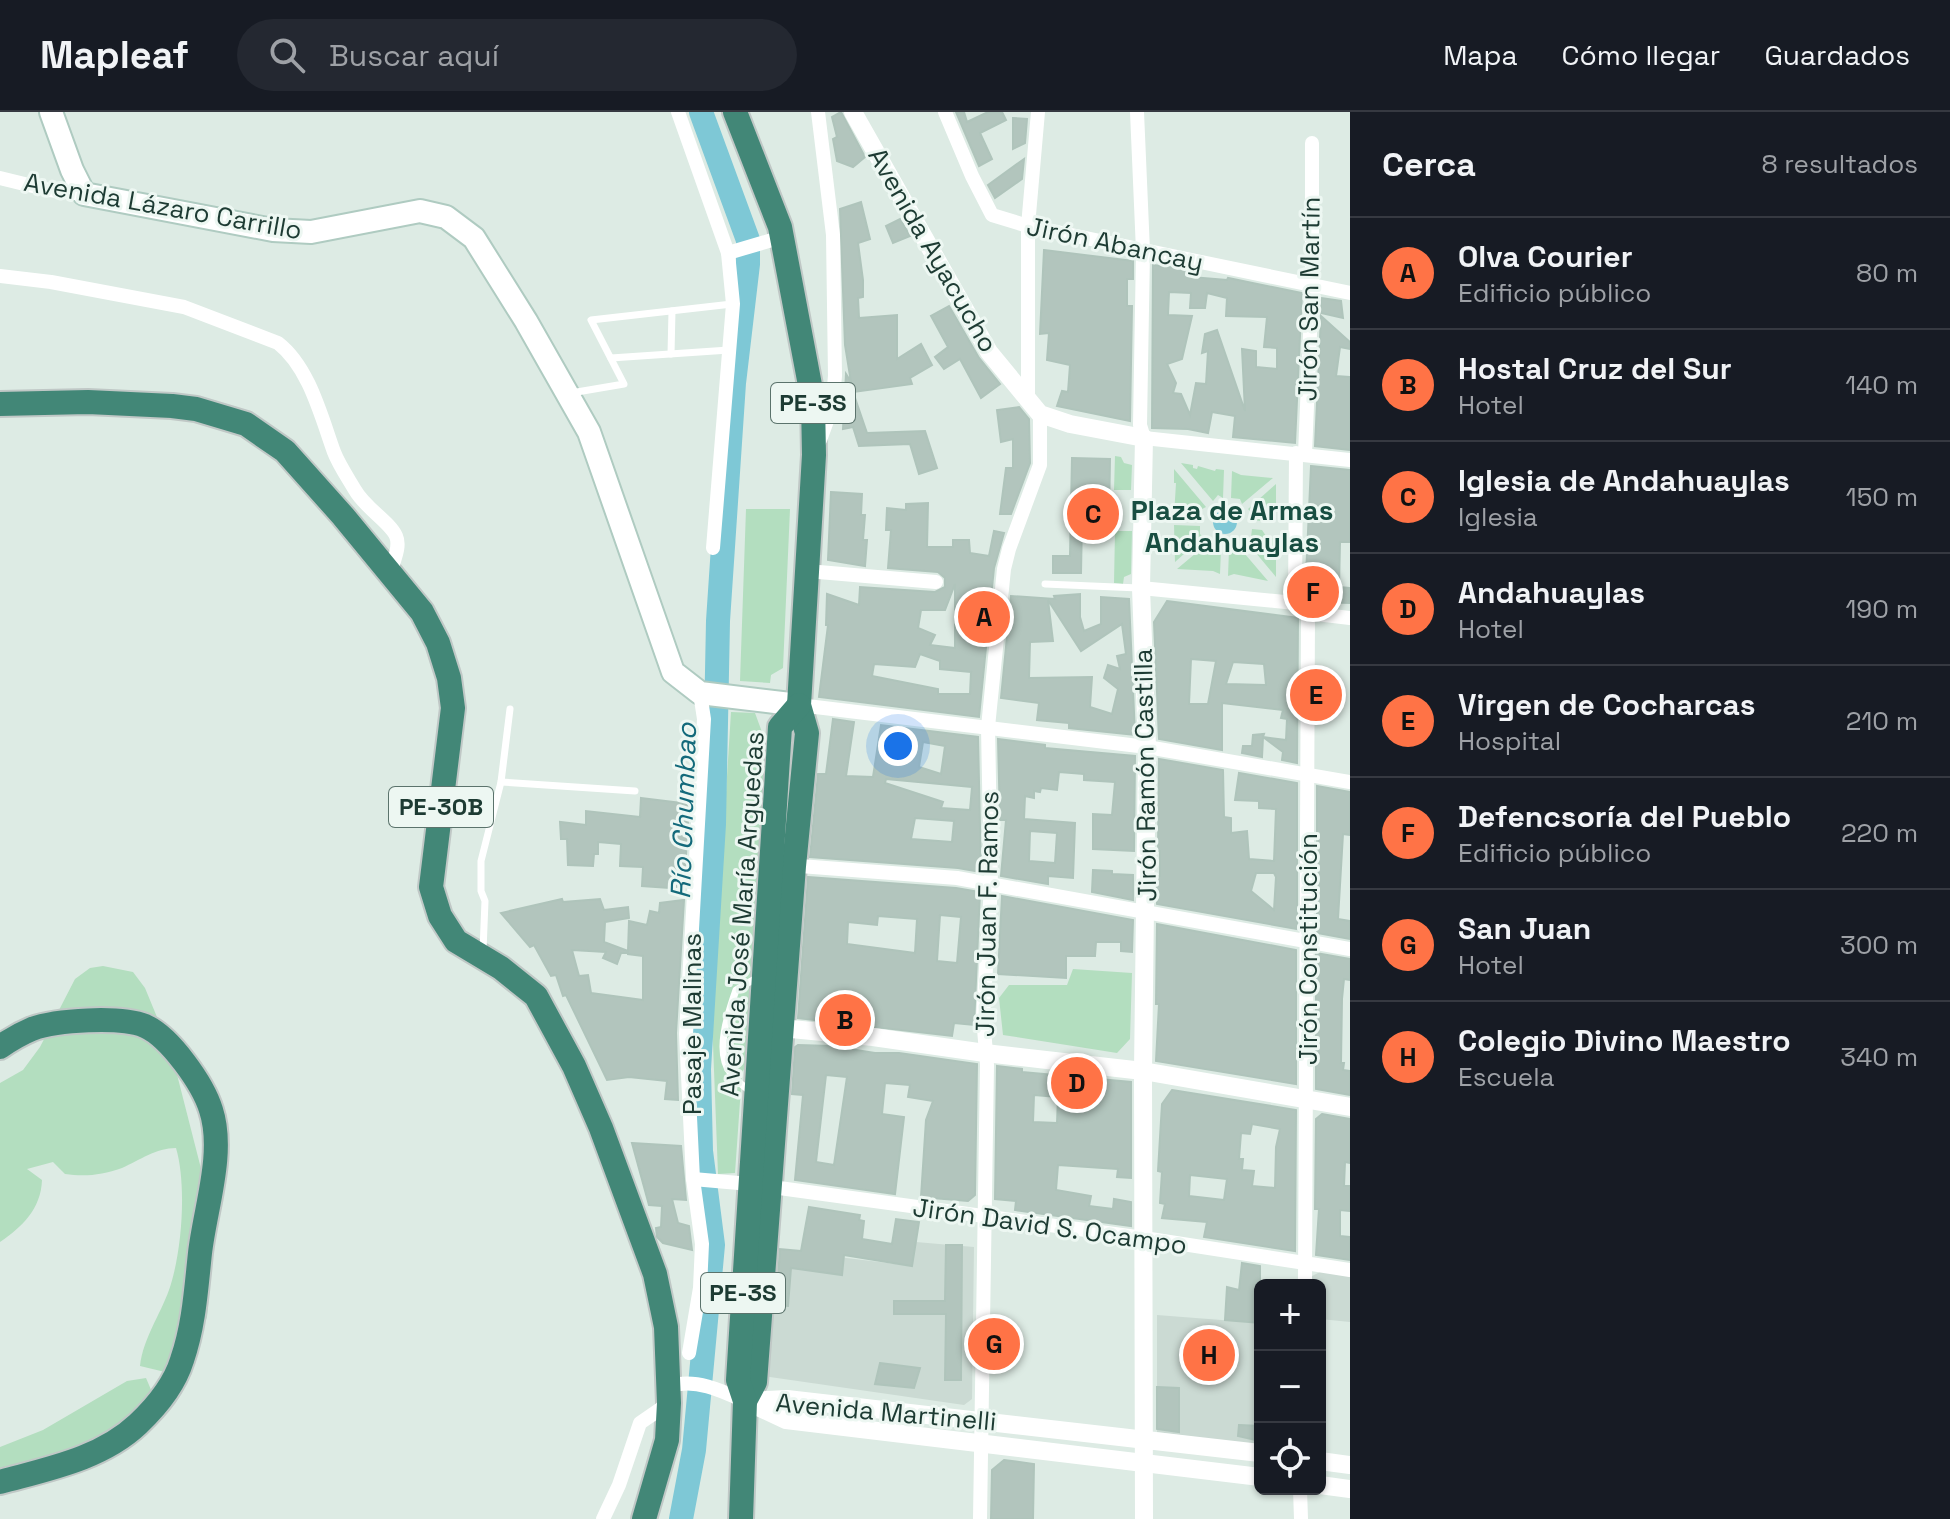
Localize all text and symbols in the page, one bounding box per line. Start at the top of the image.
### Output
search box [237,19,797,91]
text: Mapleaf [40,31,189,79]
icon: search [265,33,309,77]
text: Buscar aquí [329,36,499,75]
text: Mapa [1443,37,1518,73]
text: Cómo llegar [1562,37,1720,73]
text: Guardados [1764,37,1910,73]
street label: Avenida Ayacucho [861,141,1005,359]
text: Cerca [1382,143,1476,186]
text: 8 resultados [1761,147,1918,181]
street label: Avenida Lázaro Carrillo [21,165,305,247]
street label: Jirón San Martín [1290,196,1328,402]
street label: Jirón Abancay [1024,209,1206,279]
text: Olva Courier [1458,237,1633,276]
text: A [1400,256,1416,290]
text: 80 m [1856,256,1918,290]
text: Edificio público [1458,276,1651,310]
text: Hostal Cruz del Sur [1458,349,1732,388]
text: B [1399,368,1417,402]
text: 140 m [1845,368,1918,402]
road number: PE-3S [771,383,855,423]
text: Hotel [1458,388,1524,422]
text: Iglesia de Andahuaylas [1458,461,1790,500]
text: C [1400,480,1416,514]
text: 150 m [1846,480,1918,514]
pin: C [1067,484,1119,544]
district label: Plaza de Armas Andahuaylas [1131,492,1333,560]
text: Iglesia [1458,500,1538,534]
pin: F [1287,562,1339,622]
text: Andahuaylas [1458,573,1645,612]
pin: A [958,587,1010,647]
text: D [1399,592,1417,626]
text: 190 m [1846,592,1918,626]
text: Hotel [1458,612,1524,646]
street label: Jirón Ramón Castilla [1126,648,1164,902]
pin: E [1290,665,1342,725]
text: Virgen de Cocharcas [1458,685,1755,724]
text: E [1401,704,1415,738]
text: 210 m [1846,704,1918,738]
water label: Río Chumbao [662,722,704,900]
text: Hospital [1458,724,1561,758]
your location [878,726,918,766]
street label: Avenida José María Arguedas [712,730,772,1098]
road number: PE-30B [389,787,493,827]
street label: Jirón Juan F. Ramos [968,791,1006,1037]
text: Defencsoría del Pueblo [1458,797,1791,836]
text: F [1401,816,1415,850]
text: 220 m [1841,816,1918,850]
street label: Jirón Constitución [1291,833,1325,1065]
text: Edificio público [1458,836,1651,870]
text: San Juan [1458,909,1591,948]
text: G [1399,928,1417,962]
text: 300 m [1840,928,1918,962]
street label: Pasaje Malinas [675,933,709,1115]
text: Hotel [1458,948,1524,982]
pin: B [819,990,871,1050]
text: Colegio Divino Maestro [1458,1021,1791,1060]
text: H [1399,1040,1417,1074]
text: 340 m [1840,1040,1918,1074]
pin: D [1051,1053,1103,1113]
text: Escuela [1458,1060,1555,1094]
street label: Jirón David S. Ocampo [911,1190,1189,1262]
road number: PE-3S [701,1273,785,1313]
map controls [1254,1279,1326,1495]
button: + [1254,1279,1326,1351]
pin: G [968,1314,1020,1374]
pin: H [1183,1325,1235,1385]
button: − [1254,1351,1326,1423]
street label: Avenida Martinelli [774,1385,998,1439]
button: locate [1254,1423,1326,1495]

